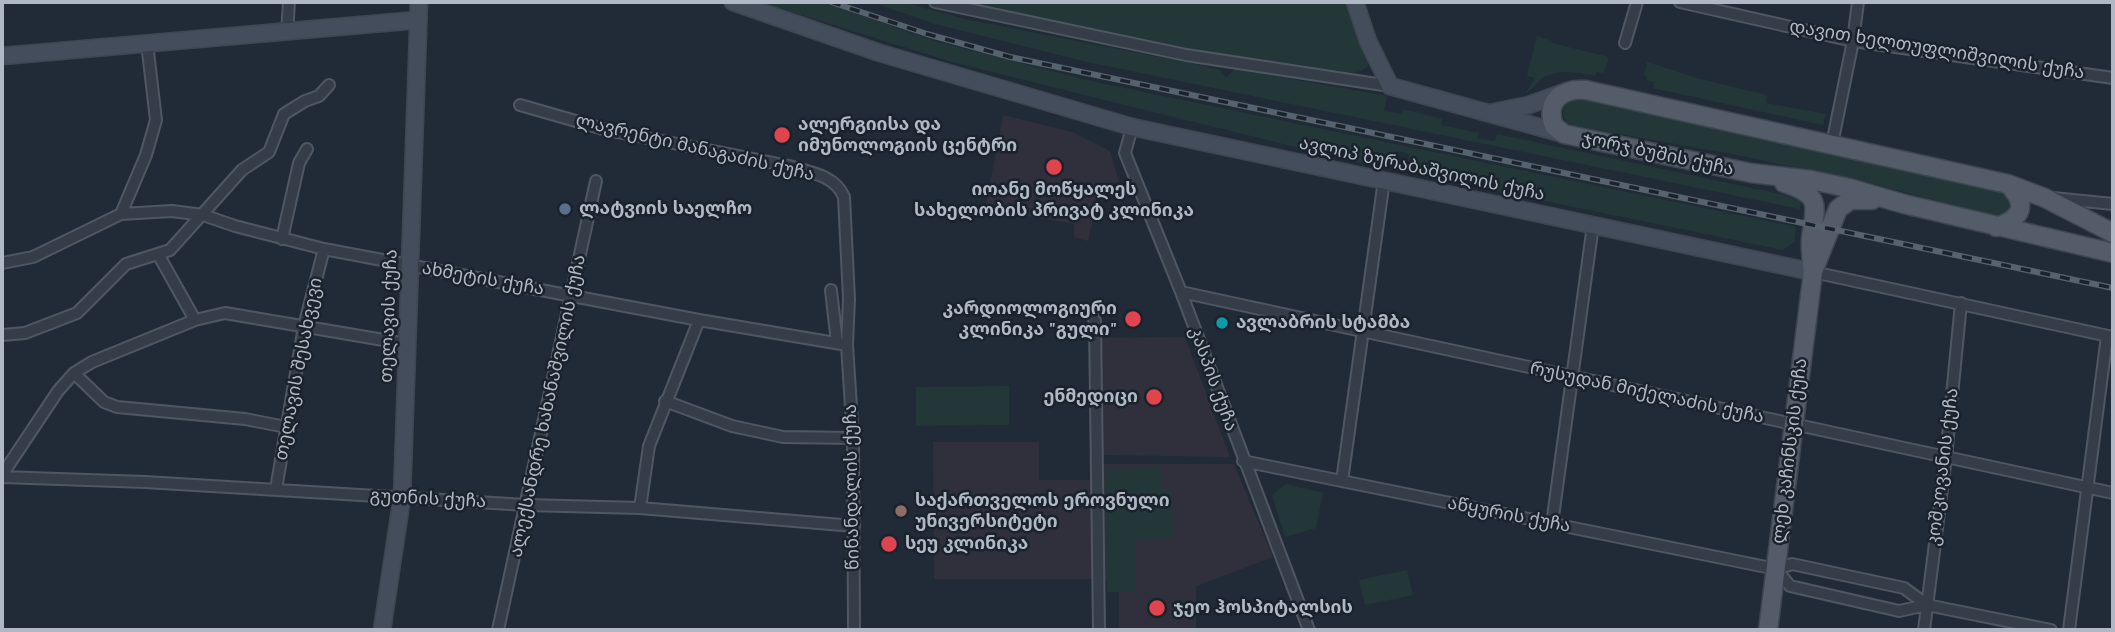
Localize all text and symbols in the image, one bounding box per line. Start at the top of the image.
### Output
street label: დავით ხელთუფლიშვილის ქუჩა [1788,16,2086,84]
street label: ლავრენტი მანაგაძის ქუჩა [574,110,816,186]
place label: ალერგიისა და იმუნოლოგიის ცენტრი [798,114,1017,156]
marker: ალერგიისა და იმუნოლოგიის ცენტრი [772,125,792,145]
street label: ჯორჯ ბუშის ქუჩა [1580,127,1736,181]
street label: ავლიპ ზურაბაშვილის ქუჩა [1297,132,1547,206]
marker: იოანე მოწყალეს სახელობის პრივატ კლინიკა [1044,157,1064,177]
place label: იოანე მოწყალეს სახელობის პრივატ კლინიკა [914,179,1194,222]
place label: ლატვიის საელჩო [579,198,752,220]
marker: ლატვიის საელჩო [557,201,573,217]
street label: თელავის ქუჩა [376,249,402,383]
street label: ალექსანდრე ხახანაშვილის ქუჩა [505,253,591,559]
street label: ახმეტის ქუჩა [420,258,546,300]
street label: თელავის შესახვევი [271,276,327,462]
place label: კარდიოლოგიური კლინიკა "გული" [942,298,1117,340]
marker: კარდიოლოგიური კლინიკა "გული" [1123,309,1143,329]
place label: ავლაბრის სტამბა [1236,312,1410,334]
marker: ავლაბრის სტამბა [1214,315,1230,331]
street label: კასპის ქუჩა [1184,324,1242,434]
street label: ლეხ კაჩინსკის ქუჩა [1768,357,1812,545]
street label: რუსუდან მიქელაძის ქუჩა [1528,358,1766,428]
place label: ენმედიცი [1043,386,1138,408]
marker: ენმედიცი [1144,387,1164,407]
street label: კოშკოვანის ქუჩა [1923,387,1963,547]
street label: წინანდალის ქუჩა [840,404,864,570]
street label: გუთნის ქუჩა [369,485,487,513]
place label: საქართველოს ეროვნული უნივერსიტეტი [915,490,1170,532]
street label: აწყურის ქუჩა [1446,492,1572,538]
marker: საქართველოს ეროვნული უნივერსიტეტი [893,503,909,519]
place label: სეუ კლინიკა [905,533,1028,555]
marker: სეუ კლინიკა [879,534,899,554]
place label: ჯეო ჰოსპიტალსის [1173,597,1353,619]
marker: ჯეო ჰოსპიტალსის [1147,598,1167,618]

